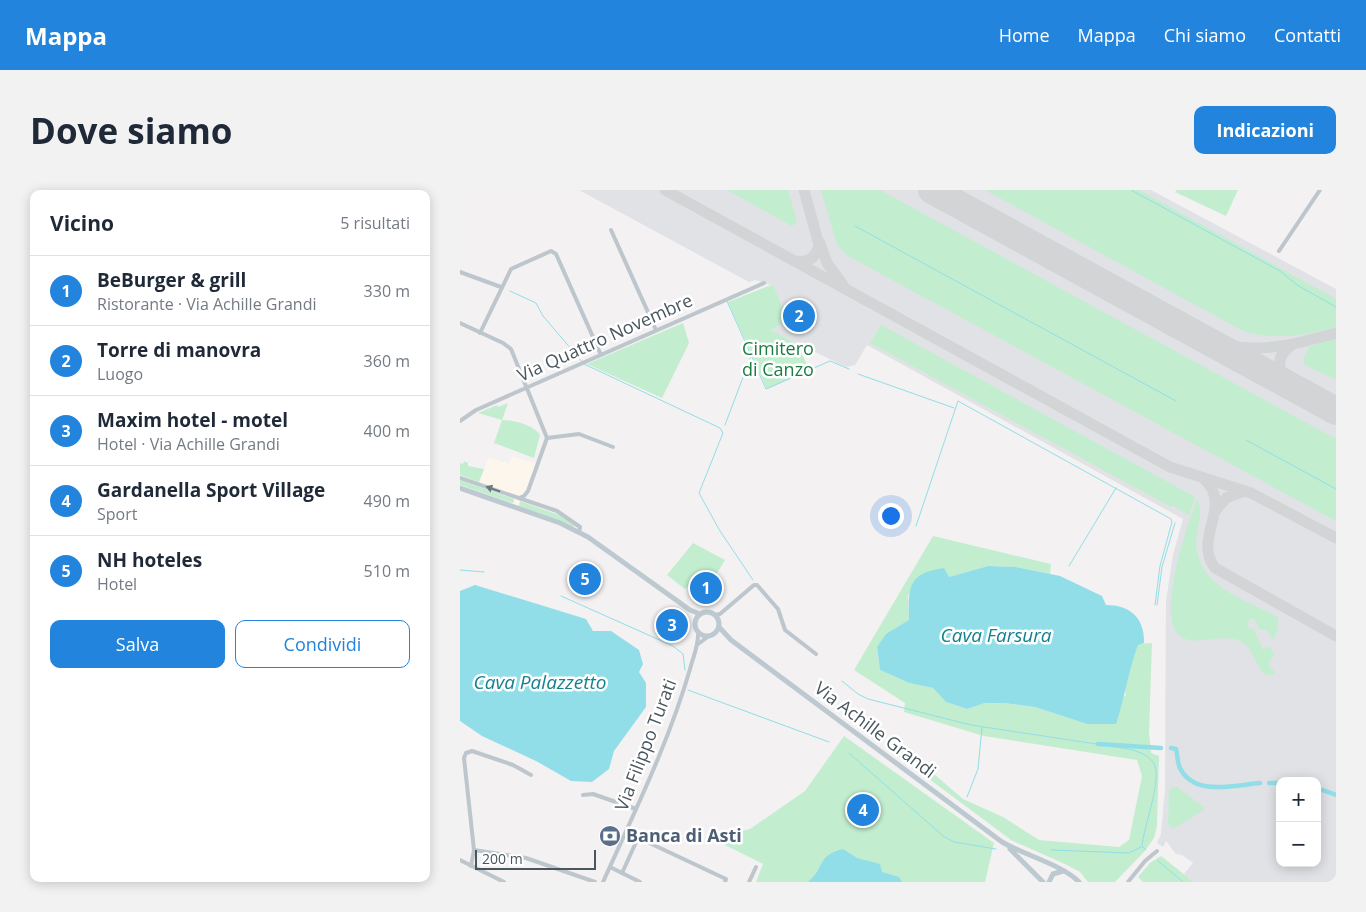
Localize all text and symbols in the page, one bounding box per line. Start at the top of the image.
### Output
text: Mappa [25,19,107,52]
text: Home [999,23,1050,47]
text: Mappa [1078,23,1136,47]
text: Chi siamo [1164,23,1246,47]
text: Contatti [1274,23,1341,47]
button: Indicazioni [1194,106,1336,154]
text: Dove siamo [30,107,233,154]
text: Vicino [50,209,114,237]
text: 5 risultati [340,212,410,234]
text: BeBurger & grill [97,267,246,293]
text: 1 [61,280,71,302]
text: 330 m [364,280,410,302]
street label: Via Quattro Novembre [513,288,696,387]
text: Ristorante · Via Achille Grandi [97,293,317,315]
pin: 2 [783,297,815,335]
park label: Cimitero di Canzo [742,336,814,381]
text: Torre di manovra [97,337,261,363]
text: 2 [61,350,71,372]
text: 360 m [364,350,410,372]
text: Luogo [97,363,143,385]
text: Maxim hotel - motel [97,407,288,433]
text: 3 [61,420,71,442]
text: 400 m [364,420,410,442]
text: Hotel · Via Achille Grandi [97,433,280,455]
text: Gardanella Sport Village [97,477,325,503]
one-way arrow [485,485,500,493]
text: 4 [61,490,71,512]
text: 490 m [364,490,410,512]
text: Sport [97,503,137,525]
your location [878,503,904,529]
text: NH hoteles [97,547,202,573]
text: 5 [61,560,71,582]
text: 510 m [364,560,410,582]
pin: 5 [569,560,601,598]
pin: 1 [690,569,722,607]
text: Hotel [97,573,137,595]
pin: 3 [656,606,688,644]
button: Salva [50,620,225,668]
button: Condividi [235,620,410,668]
water label: Cava Farsura [940,622,1052,648]
water label: Cava Palazzetto [474,669,606,695]
street label: Via Filippo Turati [609,675,681,814]
street label: Via Achille Grandi [810,676,941,783]
map controls [1276,777,1321,867]
button: + [1276,777,1321,822]
pin: 4 [847,791,879,829]
button: − [1276,822,1321,867]
place label: Banca di Asti [626,823,742,847]
bank icon: Banca di Asti [598,824,622,848]
scale bar [475,847,596,870]
text: 200 m [482,849,523,868]

